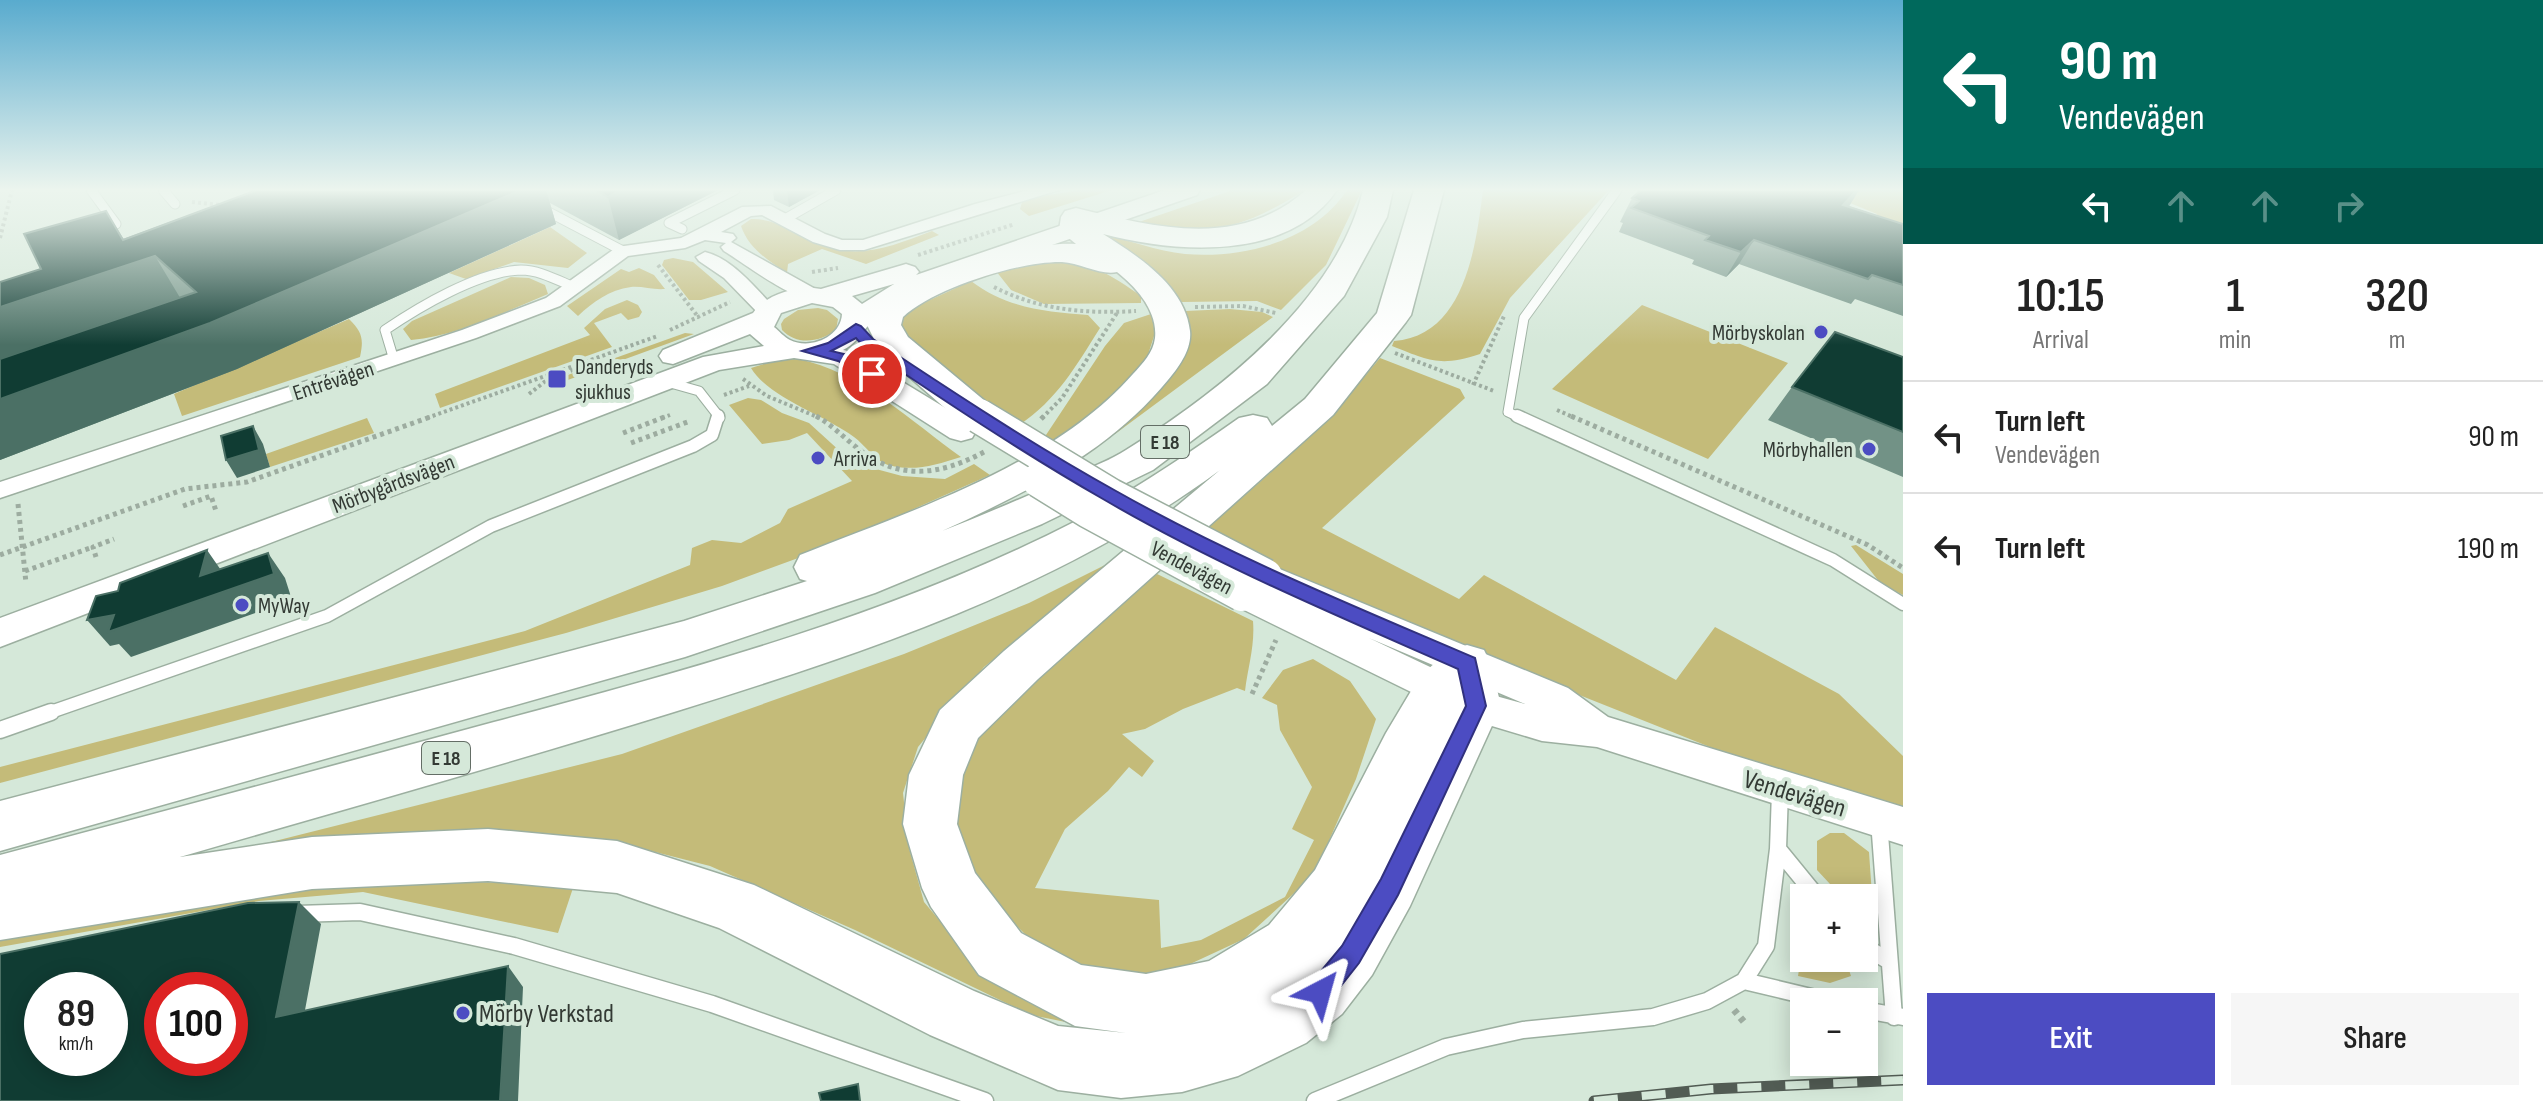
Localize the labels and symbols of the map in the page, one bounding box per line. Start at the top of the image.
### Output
place label: Mörbyskolan [1712,320,1805,347]
marker: Mörbyskolan [1812,323,1830,341]
pin [838,340,906,408]
place label: Danderyds sjukhus [575,354,654,406]
street label: Entrévägen [290,356,377,407]
marker: Danderyds sjukhus [546,368,568,390]
road number: E 18 [1141,426,1189,458]
place label: Mörbyhallen [1763,437,1853,464]
marker: Mörbyhallen [1860,440,1878,458]
place label: Arriva [833,446,877,473]
street label: Mörbygårdsvägen [329,449,459,520]
marker: Arriva [809,449,827,467]
street label: Vendevägen [1146,536,1237,601]
place label: MyWay [258,593,311,620]
marker: MyWay [233,596,251,614]
road number: E 18 [422,742,470,774]
street label: Vendevägen [1740,764,1849,825]
position arrow [1278,950,1362,1034]
speed limit sign: 100 [144,972,248,1076]
place label: Mörby Verkstad [479,999,614,1030]
marker: Mörby Verkstad [454,1004,472,1022]

